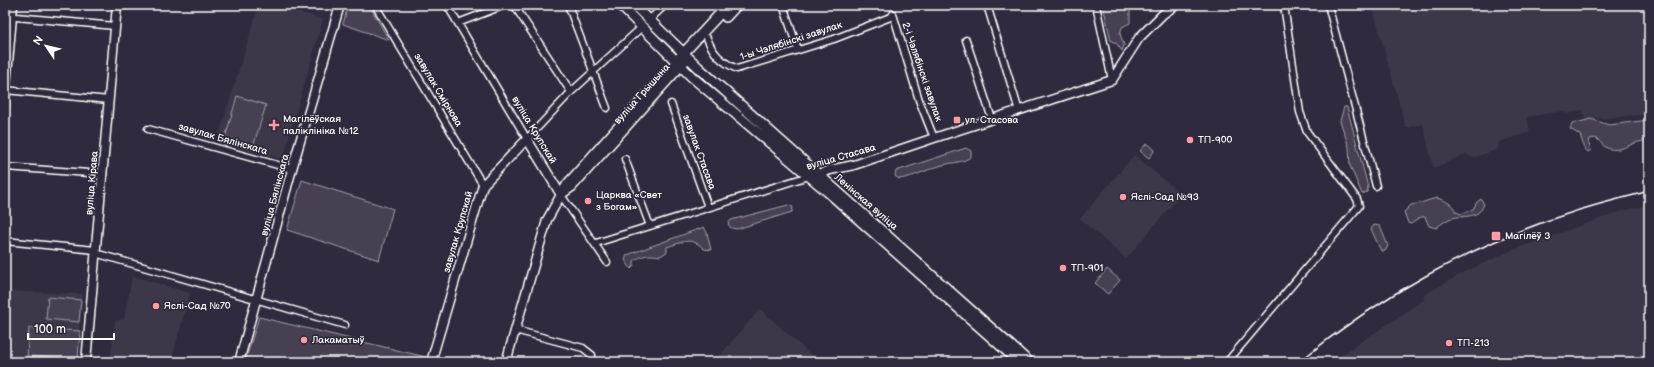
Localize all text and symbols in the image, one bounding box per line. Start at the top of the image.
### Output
street label: 1-ы Чэлябінскі завулак [738,19,844,63]
street label: 2-і Чэлябінскі завулак [899,21,945,124]
north arrow [26,26,66,66]
text: N [31,33,46,48]
street label: завулак Смірнова [411,51,465,129]
street label: вуліца Грышына [612,61,672,127]
street label: вуліца Крупскай [509,94,559,166]
place label: Магілёўская паліклініка №12 [283,113,359,137]
street label: завулак Стасава [680,113,718,191]
place label: ул. Стасова [965,114,1018,126]
marker: ул. Стасова [952,115,962,125]
marker: Магілёўская паліклініка №12 [268,119,280,131]
street label: завулак Бялінскага [177,121,269,157]
place label: ТП-900 [1198,134,1233,146]
marker: ТП-900 [1185,135,1195,145]
street label: вуліца Стасава [805,141,877,173]
street label: вуліца Кірава [83,150,101,215]
street label: вуліца Бялінскага [258,153,292,237]
street label: Ленінская вуліца [831,171,900,233]
place label: Царква «Свет з Богам» [596,189,662,213]
street label: завулак Крупскай [441,190,475,274]
place label: Яслі-Сад №93 [1131,191,1199,203]
marker: Яслі-Сад №93 [1118,192,1128,202]
marker: Царква «Свет з Богам» [583,196,593,206]
marker: Магілёў 3 [1490,230,1502,242]
place label: Магілёў 3 [1505,230,1550,242]
place label: ТП-901 [1071,262,1104,274]
marker: ТП-901 [1058,263,1068,273]
place label: Яслі-Сад №70 [164,300,231,312]
marker: Яслі-Сад №70 [151,301,161,311]
scale bar [28,315,114,341]
text: 100 m [34,322,66,337]
place label: Лакаматыў [311,334,365,346]
marker: Лакаматыў [299,335,309,345]
place label: ТП-213 [1457,337,1490,349]
marker: ТП-213 [1444,338,1454,348]

